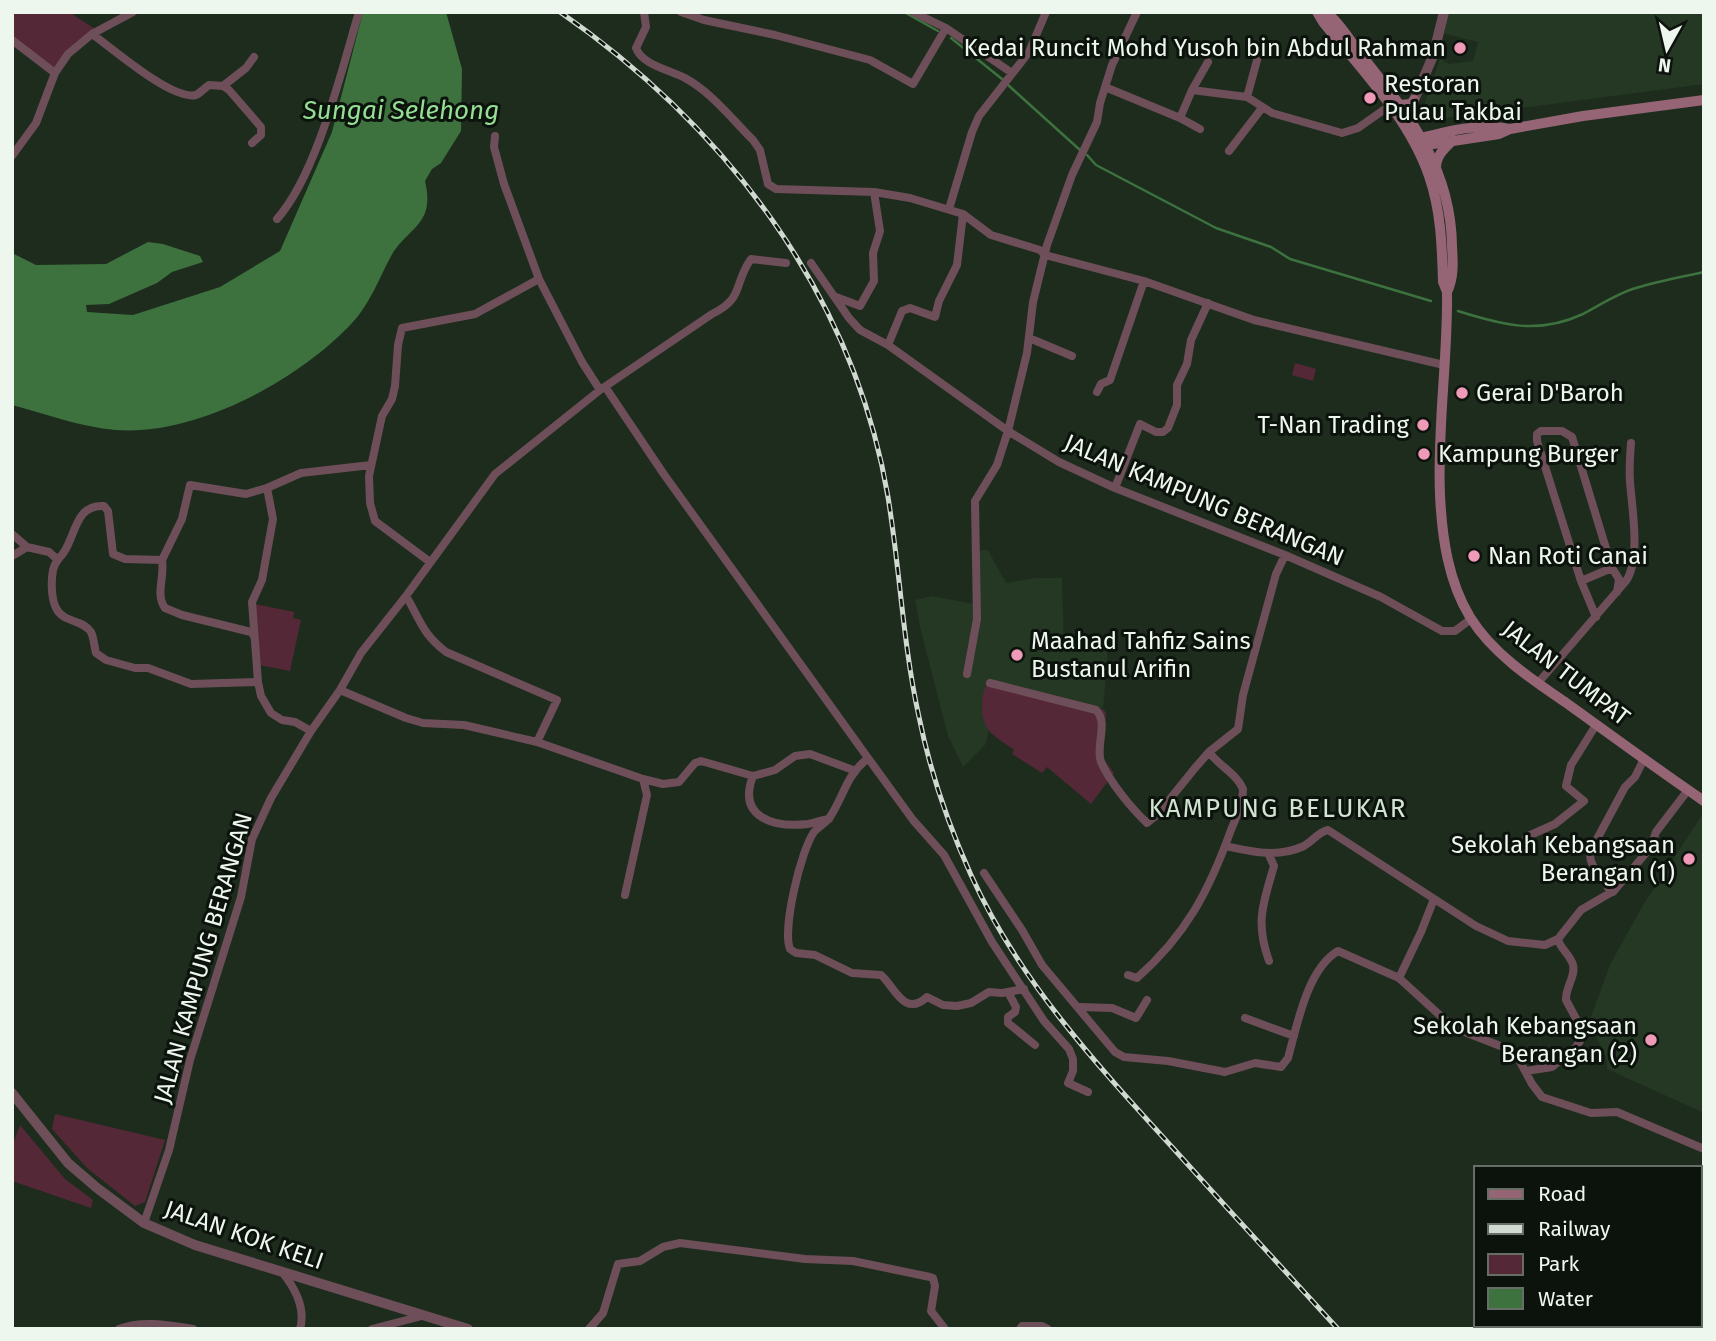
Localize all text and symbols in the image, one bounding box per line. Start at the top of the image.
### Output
north arrow [1632,14,1702,84]
place label: Kedai Runcit Mohd Yusoh bin Abdul Rahman [963,34,1446,62]
marker: Kedai Runcit Mohd Yusoh bin Abdul Rahman [1452,40,1468,56]
text: N [1657,53,1673,78]
place label: Restoran Pulau Takbai [1384,70,1522,126]
marker: Restoran Pulau Takbai [1362,90,1378,106]
water label: Sungai Selehong [302,95,499,126]
place label: Gerai D'Baroh [1476,379,1624,407]
marker: Gerai D'Baroh [1454,385,1470,401]
place label: T-Nan Trading [1257,411,1410,439]
marker: T-Nan Trading [1415,417,1431,433]
street label: JALAN KAMPUNG BERANGAN [1060,428,1348,572]
place label: Kampung Burger [1438,440,1619,468]
marker: Kampung Burger [1416,446,1432,462]
place label: Nan Roti Canai [1488,542,1648,570]
marker: Nan Roti Canai [1466,548,1482,564]
street label: JALAN TUMPAT [1497,615,1636,732]
place label: Maahad Tahfiz Sains Bustanul Arifin [1031,627,1251,683]
marker: Maahad Tahfiz Sains Bustanul Arifin [1009,647,1025,663]
district label: KAMPUNG BELUKAR [1149,793,1407,824]
street label: JALAN KAMPUNG BERANGAN [148,809,258,1107]
place label: Sekolah Kebangsaan Berangan (1) [1451,831,1675,887]
marker: Sekolah Kebangsaan Berangan (1) [1681,851,1697,867]
place label: Sekolah Kebangsaan Berangan (2) [1413,1012,1637,1068]
marker: Sekolah Kebangsaan Berangan (2) [1643,1032,1659,1048]
legend [1474,1166,1702,1327]
text: Road [1538,1181,1586,1207]
street label: JALAN KOK KELI [161,1195,327,1275]
text: Railway [1538,1216,1611,1242]
text: Park [1538,1251,1580,1277]
text: Water [1538,1286,1593,1312]

